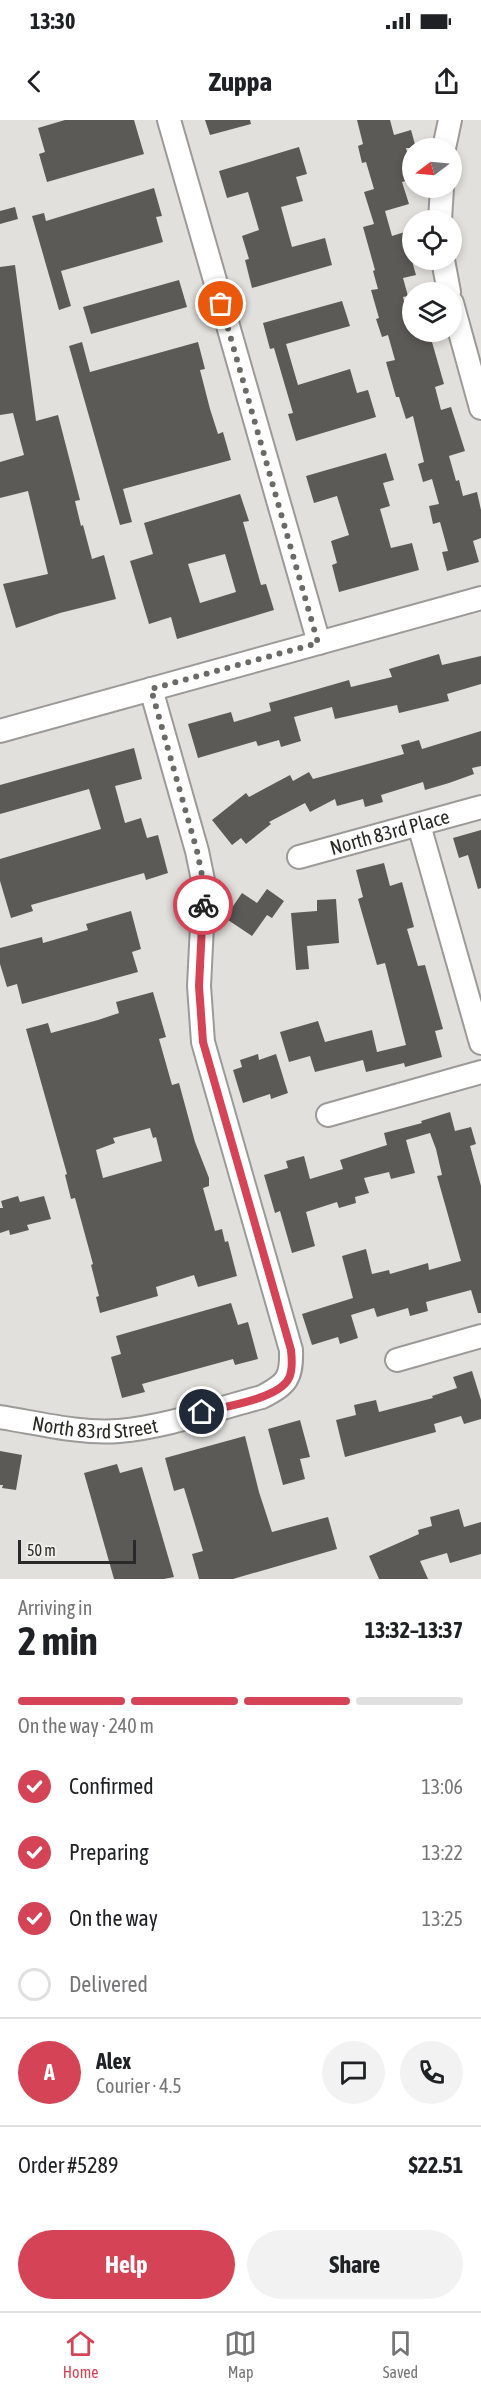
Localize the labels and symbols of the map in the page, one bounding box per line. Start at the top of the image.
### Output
north arrow [402,138,462,198]
pin [195,278,246,329]
street label: North 83rd Place [327,804,452,859]
courier [173,875,233,935]
pin [176,1386,227,1437]
street label: North 83rd Street [30,1411,160,1443]
scale bar [18,1537,136,1564]

